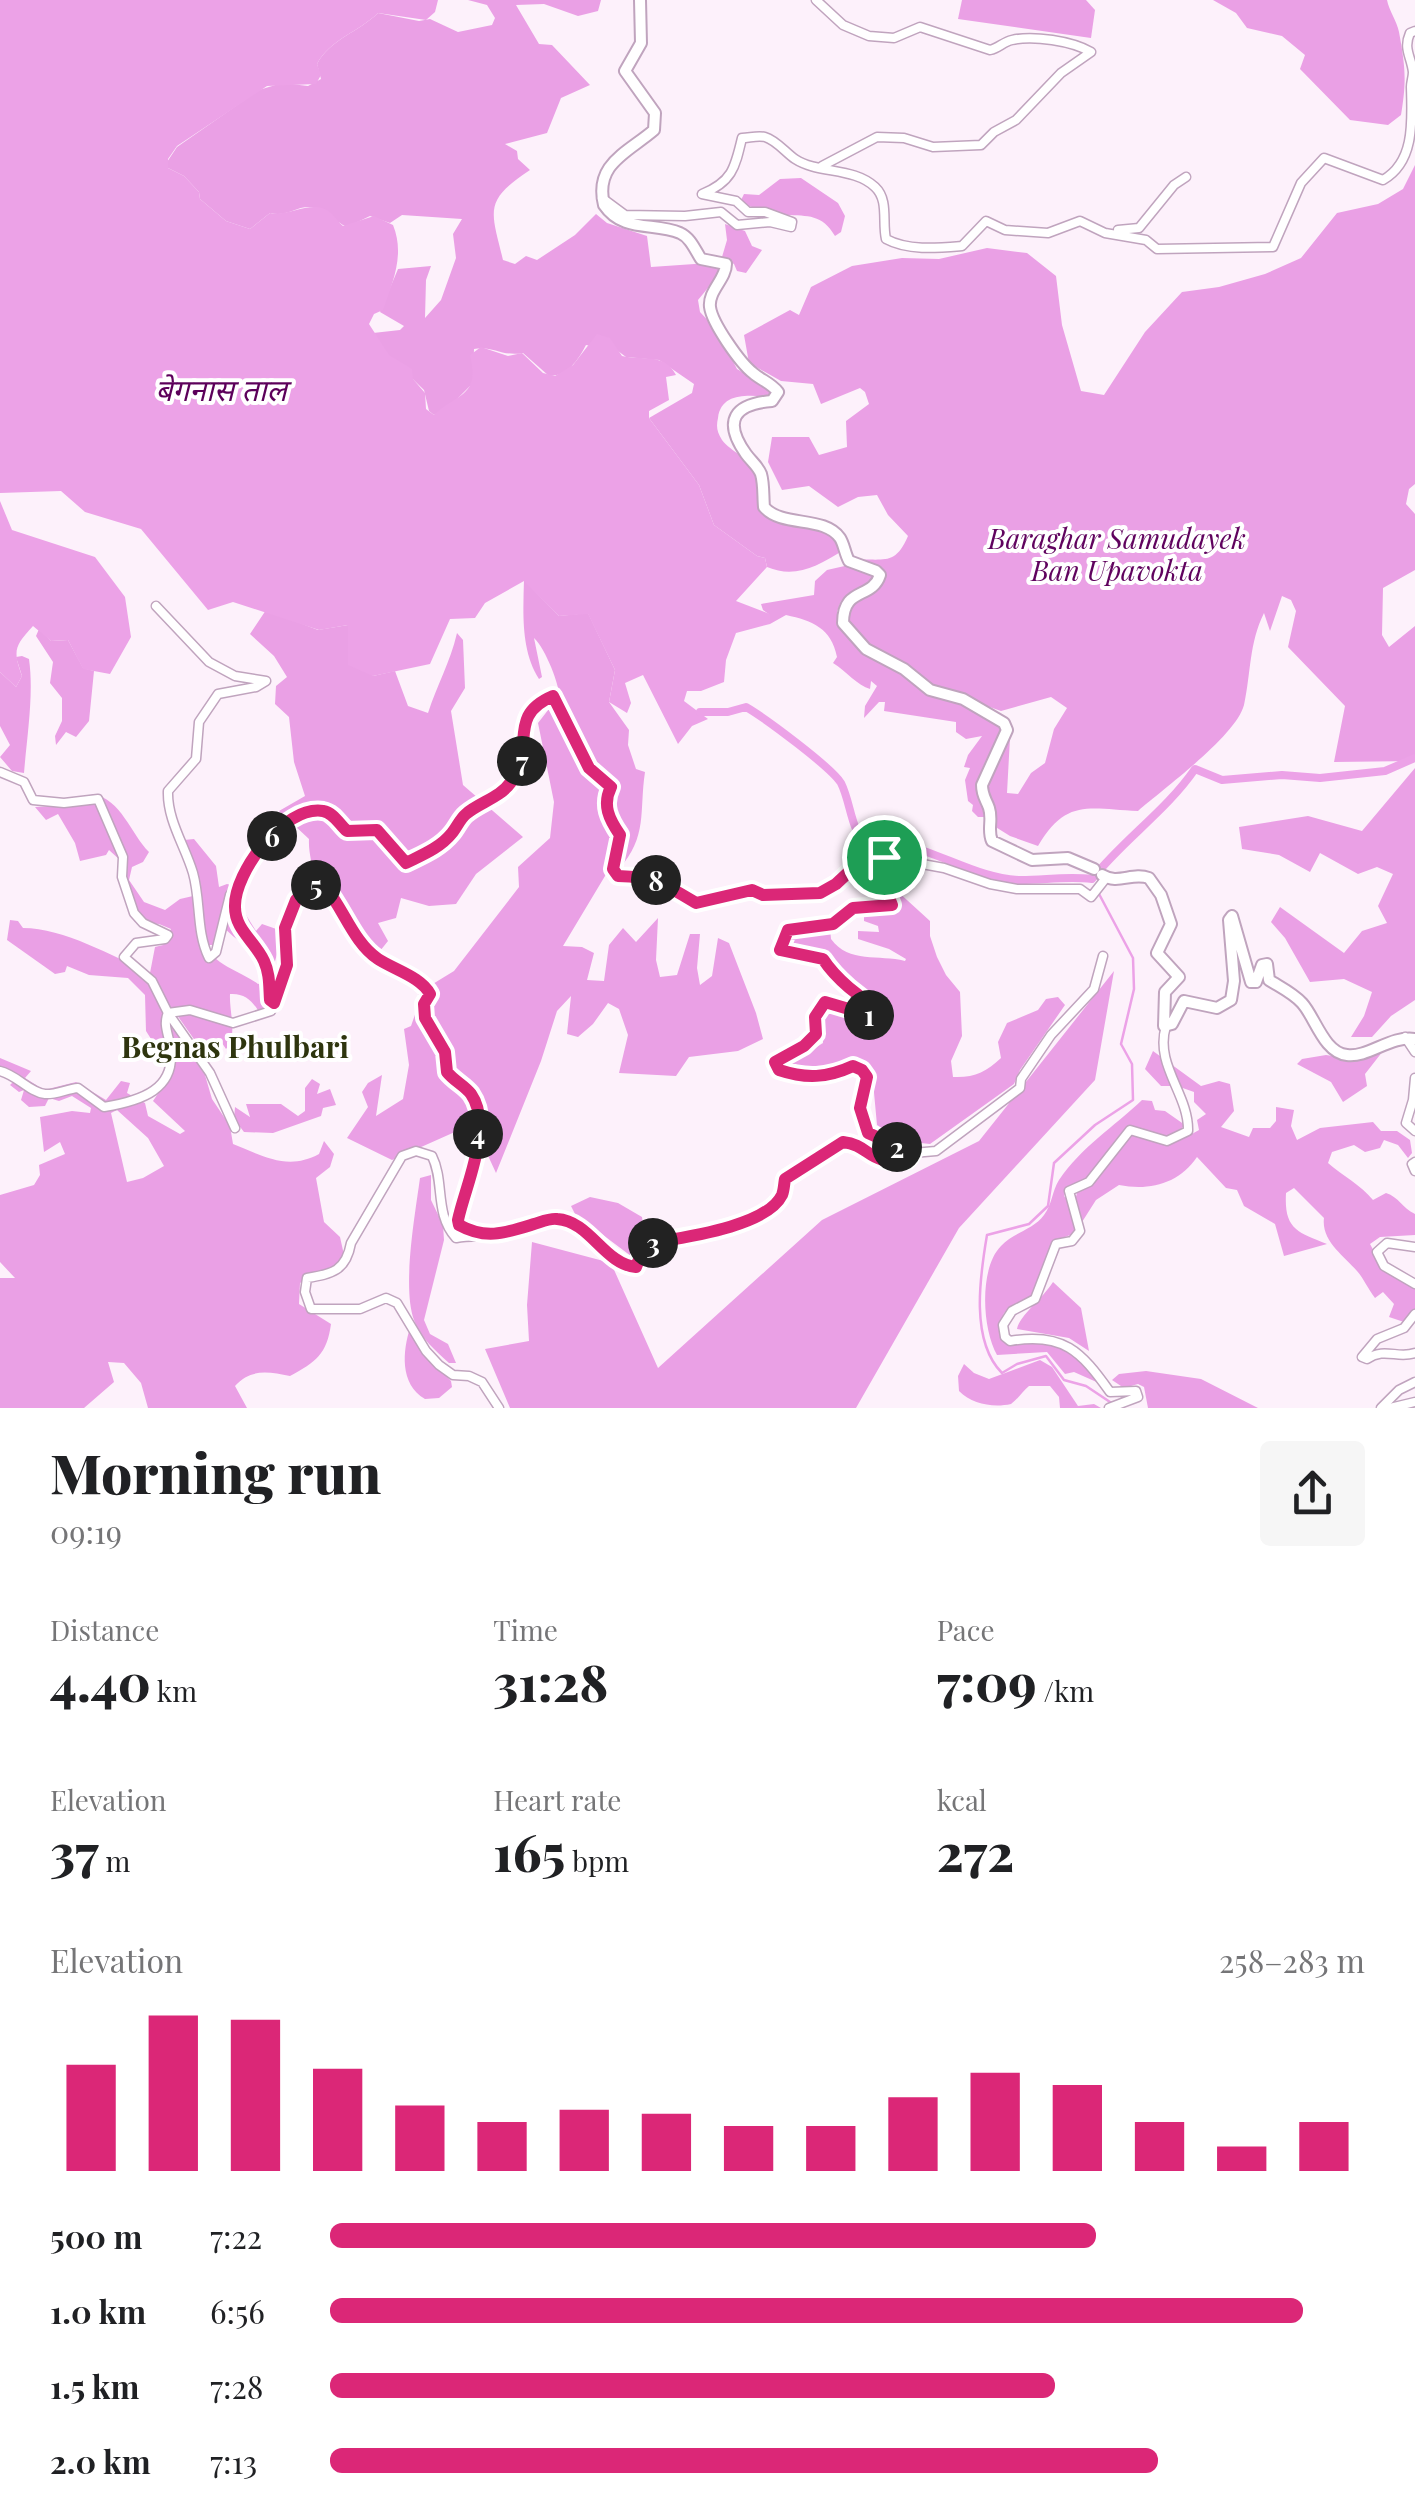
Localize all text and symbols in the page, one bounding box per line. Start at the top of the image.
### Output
water label: बेगनास ताल [155,369,292,409]
park label: Baraghar Samudayek Ban Upavokta [987,519,1246,588]
pin: 7 [497,736,547,786]
text: 7 [516,742,528,779]
pin: 6 [247,811,297,861]
pin [842,815,927,900]
text: 6 [264,817,280,854]
icon: arrive [857,830,912,885]
pin: 8 [631,855,681,905]
pin: 5 [291,860,341,910]
text: 8 [648,861,664,898]
text: 5 [310,866,322,903]
pin: 1 [844,990,894,1040]
text: 1 [864,996,874,1033]
district label: Begnas Phulbari [121,1026,349,1066]
pin: 4 [453,1109,503,1159]
text: 4 [471,1115,485,1152]
pin: 2 [872,1122,922,1172]
text: 2 [890,1128,904,1165]
pin: 3 [628,1218,678,1268]
text: 3 [646,1224,660,1261]
text: Morning run [50,1434,381,1508]
button: share [1260,1441,1365,1546]
text: 09:19 [50,1509,122,1552]
text: Distance [50,1611,159,1648]
text: Time [493,1611,558,1648]
text: Pace [937,1611,995,1648]
text: 4.40 [50,1648,151,1715]
text: 31:28 [493,1648,608,1715]
text: 7:09 [937,1648,1037,1715]
text: km [151,1672,197,1709]
text: /km [1037,1672,1094,1709]
text: Elevation [50,1781,166,1818]
text: Heart rate [493,1781,622,1818]
text: kcal [937,1781,987,1818]
text: 37 [50,1818,99,1885]
text: 165 [493,1818,565,1885]
text: 272 [937,1818,1014,1885]
text: m [99,1842,130,1879]
text: bpm [565,1842,629,1879]
text: Elevation [50,1938,183,1981]
text: 258–283 m [1219,1938,1365,1981]
text: 500 m [50,2214,142,2257]
text: 7:22 [210,2214,262,2257]
text: 1.0 km [50,2289,146,2332]
text: 6:56 [210,2289,265,2332]
text: 1.5 km [50,2364,139,2407]
text: 7:28 [210,2364,263,2407]
text: 2.0 km [50,2439,151,2482]
text: 7:13 [210,2439,257,2482]

